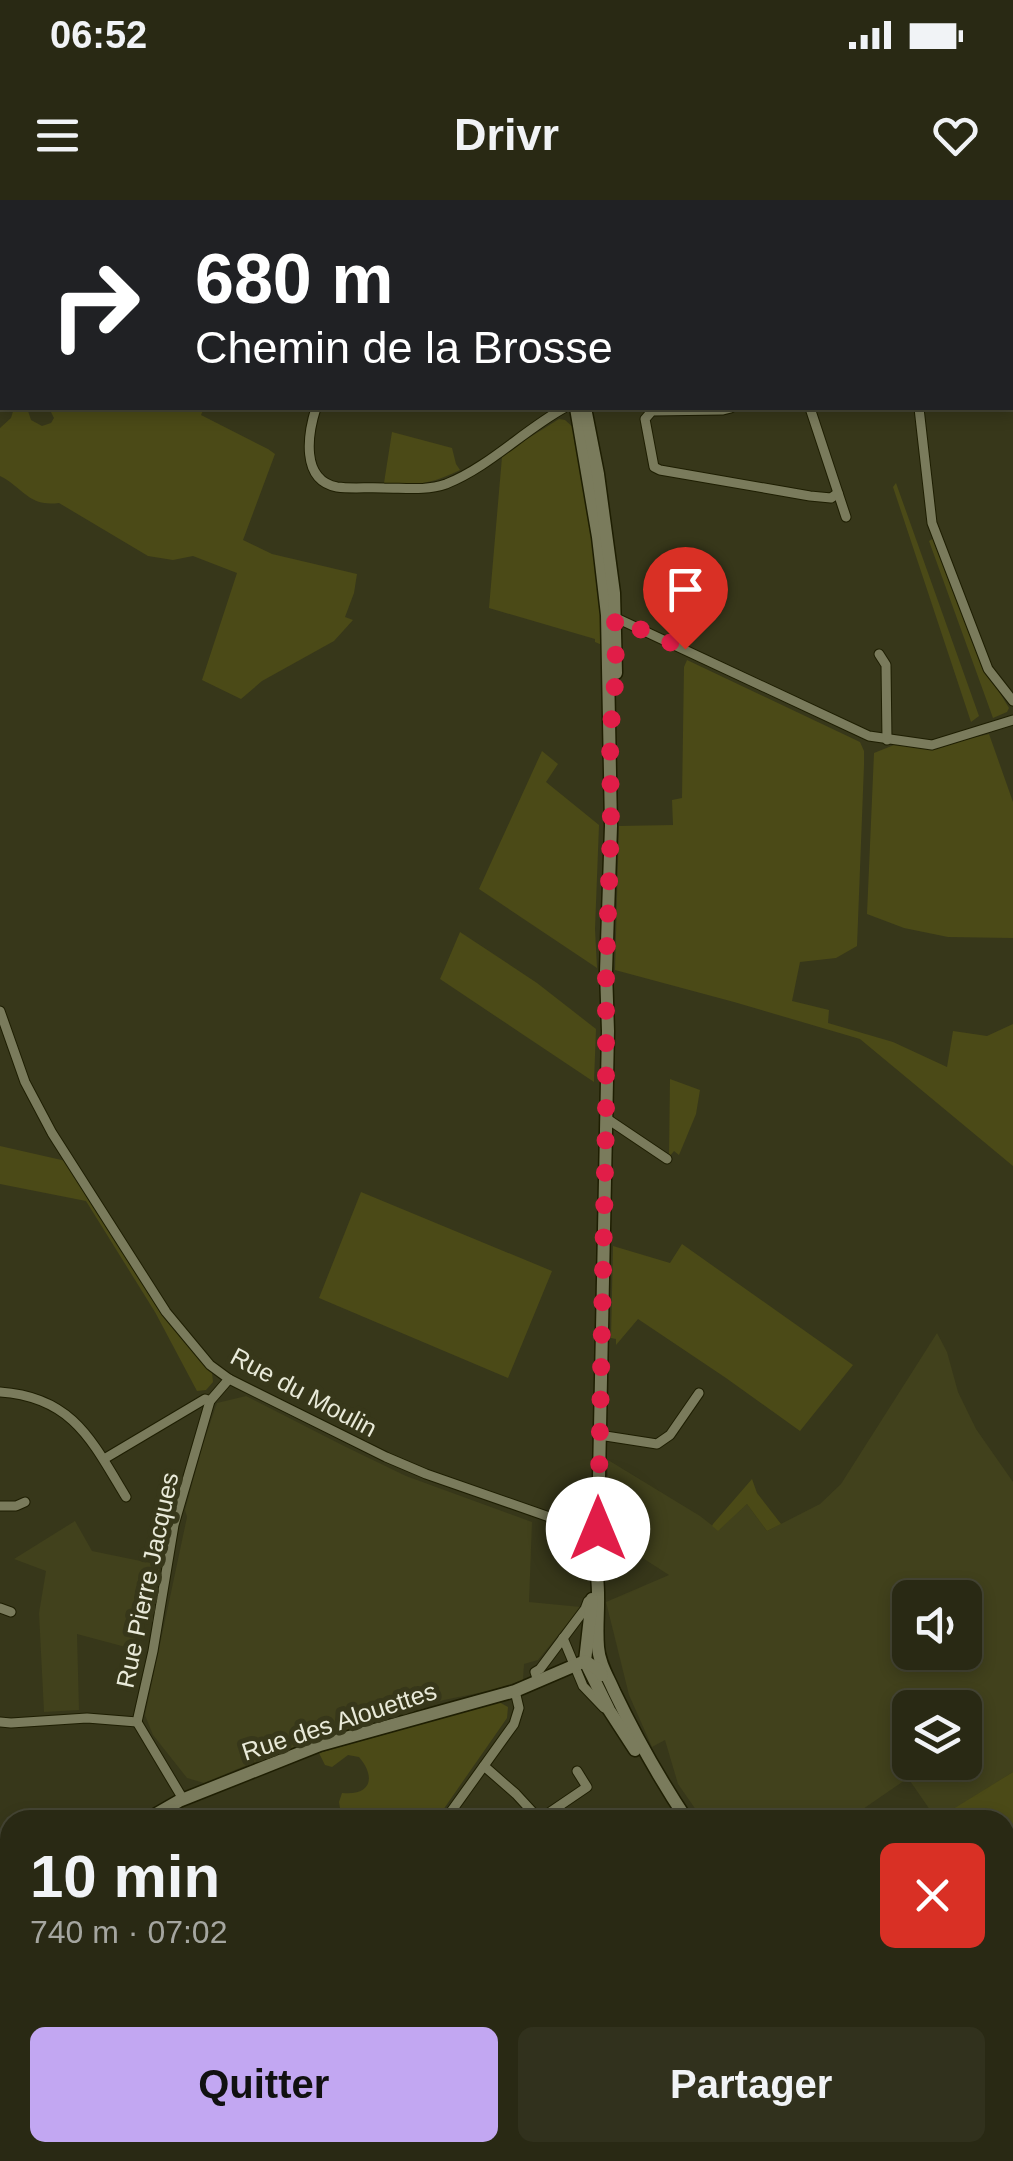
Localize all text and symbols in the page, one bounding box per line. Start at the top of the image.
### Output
text: 06:52 [50,14,147,56]
icon: menu [30,108,85,163]
icon: heart [928,108,983,163]
text: Drivr [454,109,559,160]
icon: right [30,240,160,370]
text: 680 m [195,240,393,318]
text: Chemin de la Brosse [195,322,613,373]
pin [643,547,728,650]
icon: arrive [658,562,713,617]
street label: Rue du Moulin [226,1342,382,1442]
street label: Rue Pierre Jacques [110,1470,184,1690]
position arrow [546,1477,650,1581]
map controls [892,1580,982,1780]
button: sound [892,1580,982,1670]
street label: Rue des Alouettes [238,1676,440,1766]
button: layers [892,1690,982,1780]
text: 10 min [30,1843,220,1910]
button: close [880,1843,985,1948]
text: 740 m · 07:02 [30,1914,227,1950]
button: Quitter [30,2027,498,2142]
button: Partager [518,2027,985,2142]

